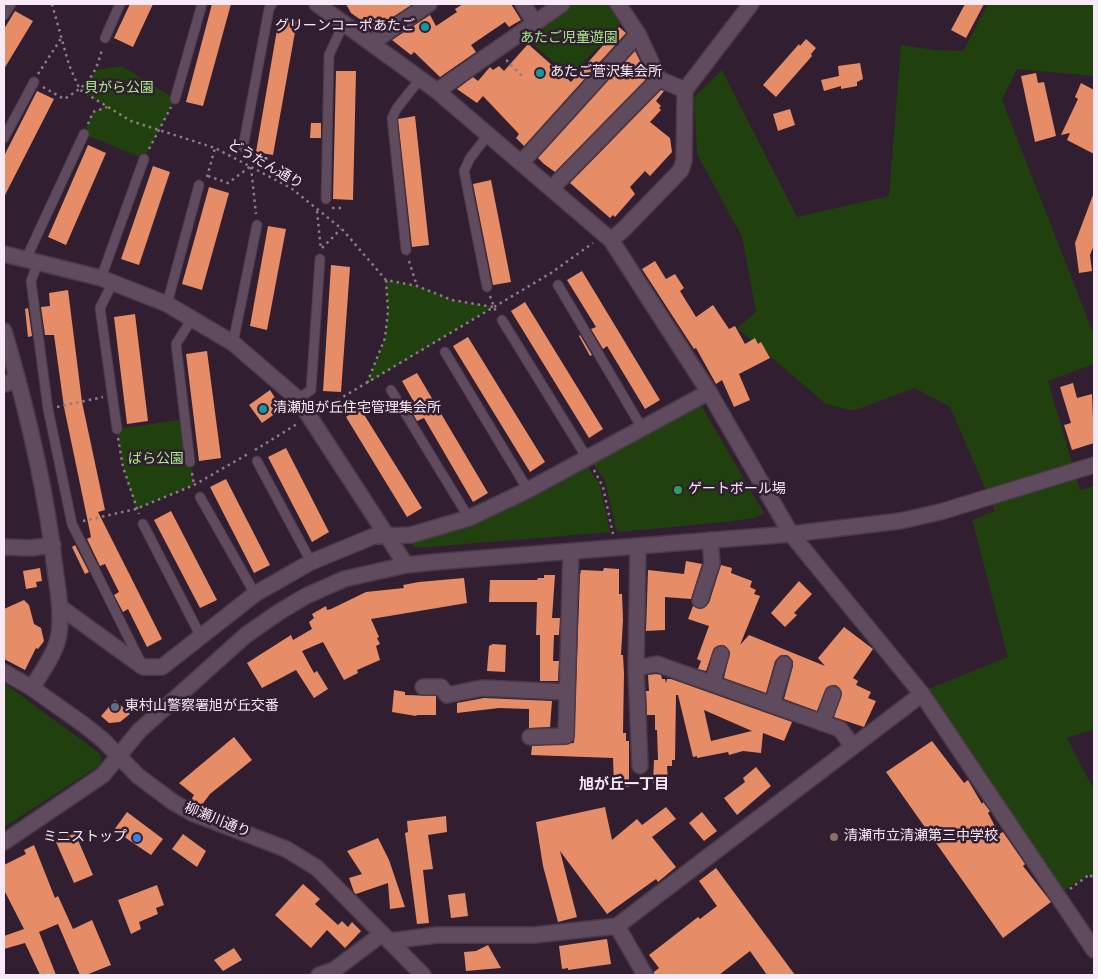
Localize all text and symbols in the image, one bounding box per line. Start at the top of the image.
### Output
place label: グリーンコーポあたご [275,19,415,35]
marker: グリーンコーポあたご [419,21,431,33]
park label: あたご児童遊園 [520,31,618,47]
place label: あたご菅沢集会所 [550,65,662,81]
marker: あたご菅沢集会所 [534,67,546,79]
park label: 貝がら公園 [84,81,154,97]
street label: どうだん通り [224,137,306,193]
place label: 清瀬旭が丘住宅管理集会所 [273,401,441,417]
marker: 清瀬旭が丘住宅管理集会所 [257,403,269,415]
park label: ばら公園 [128,452,184,468]
place label: ゲートボール場 [688,482,786,498]
marker: ゲートボール場 [672,484,684,496]
place label: 東村山警察署旭が丘交番 [125,699,279,715]
marker: 東村山警察署旭が丘交番 [109,701,121,713]
district label: 旭が丘一丁目 [579,777,669,795]
street label: 柳瀬川通り [181,800,253,842]
place label: 清瀬市立清瀬第三中学校 [844,829,998,845]
place label: ミニストップ [43,830,127,846]
marker: 清瀬市立清瀬第三中学校 [828,831,840,843]
marker: ミニストップ [131,832,143,844]

